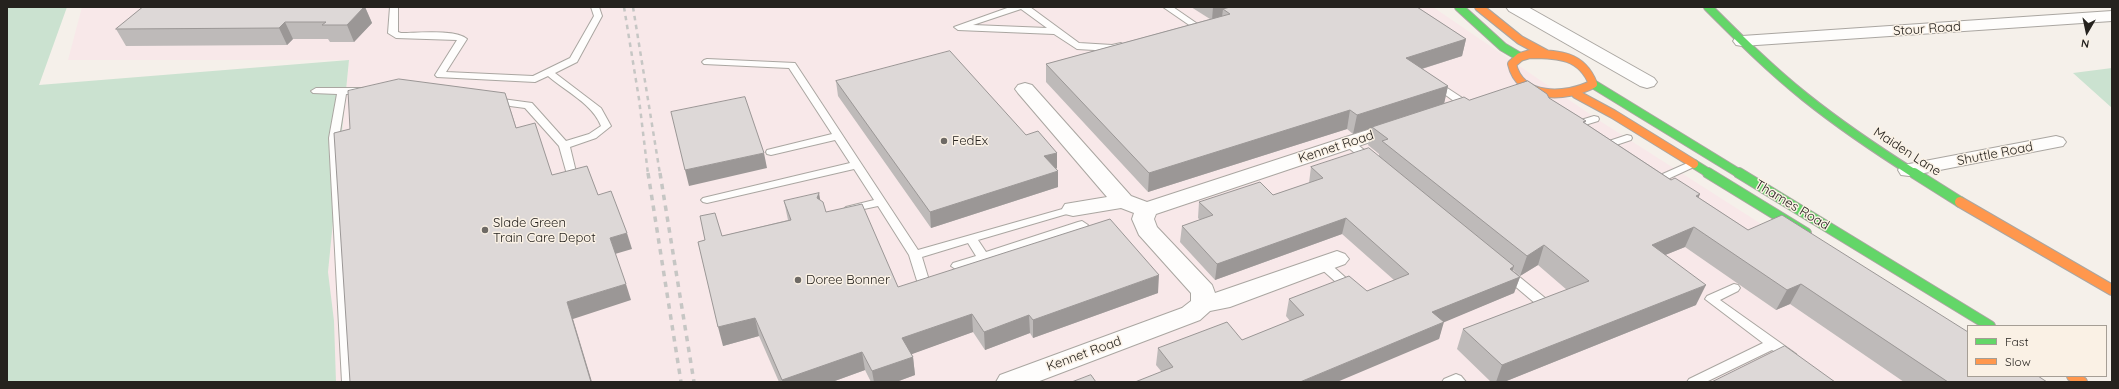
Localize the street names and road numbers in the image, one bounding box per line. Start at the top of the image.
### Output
street label: Stour Road [1893,19,1961,39]
street label: Maiden Lane [1870,124,1944,180]
street label: Kennet Road [1296,127,1376,167]
street label: Shuttle Road [1956,139,2034,169]
street label: Thames Road [1752,177,1832,233]
street label: Kennet Road [1044,333,1124,375]

